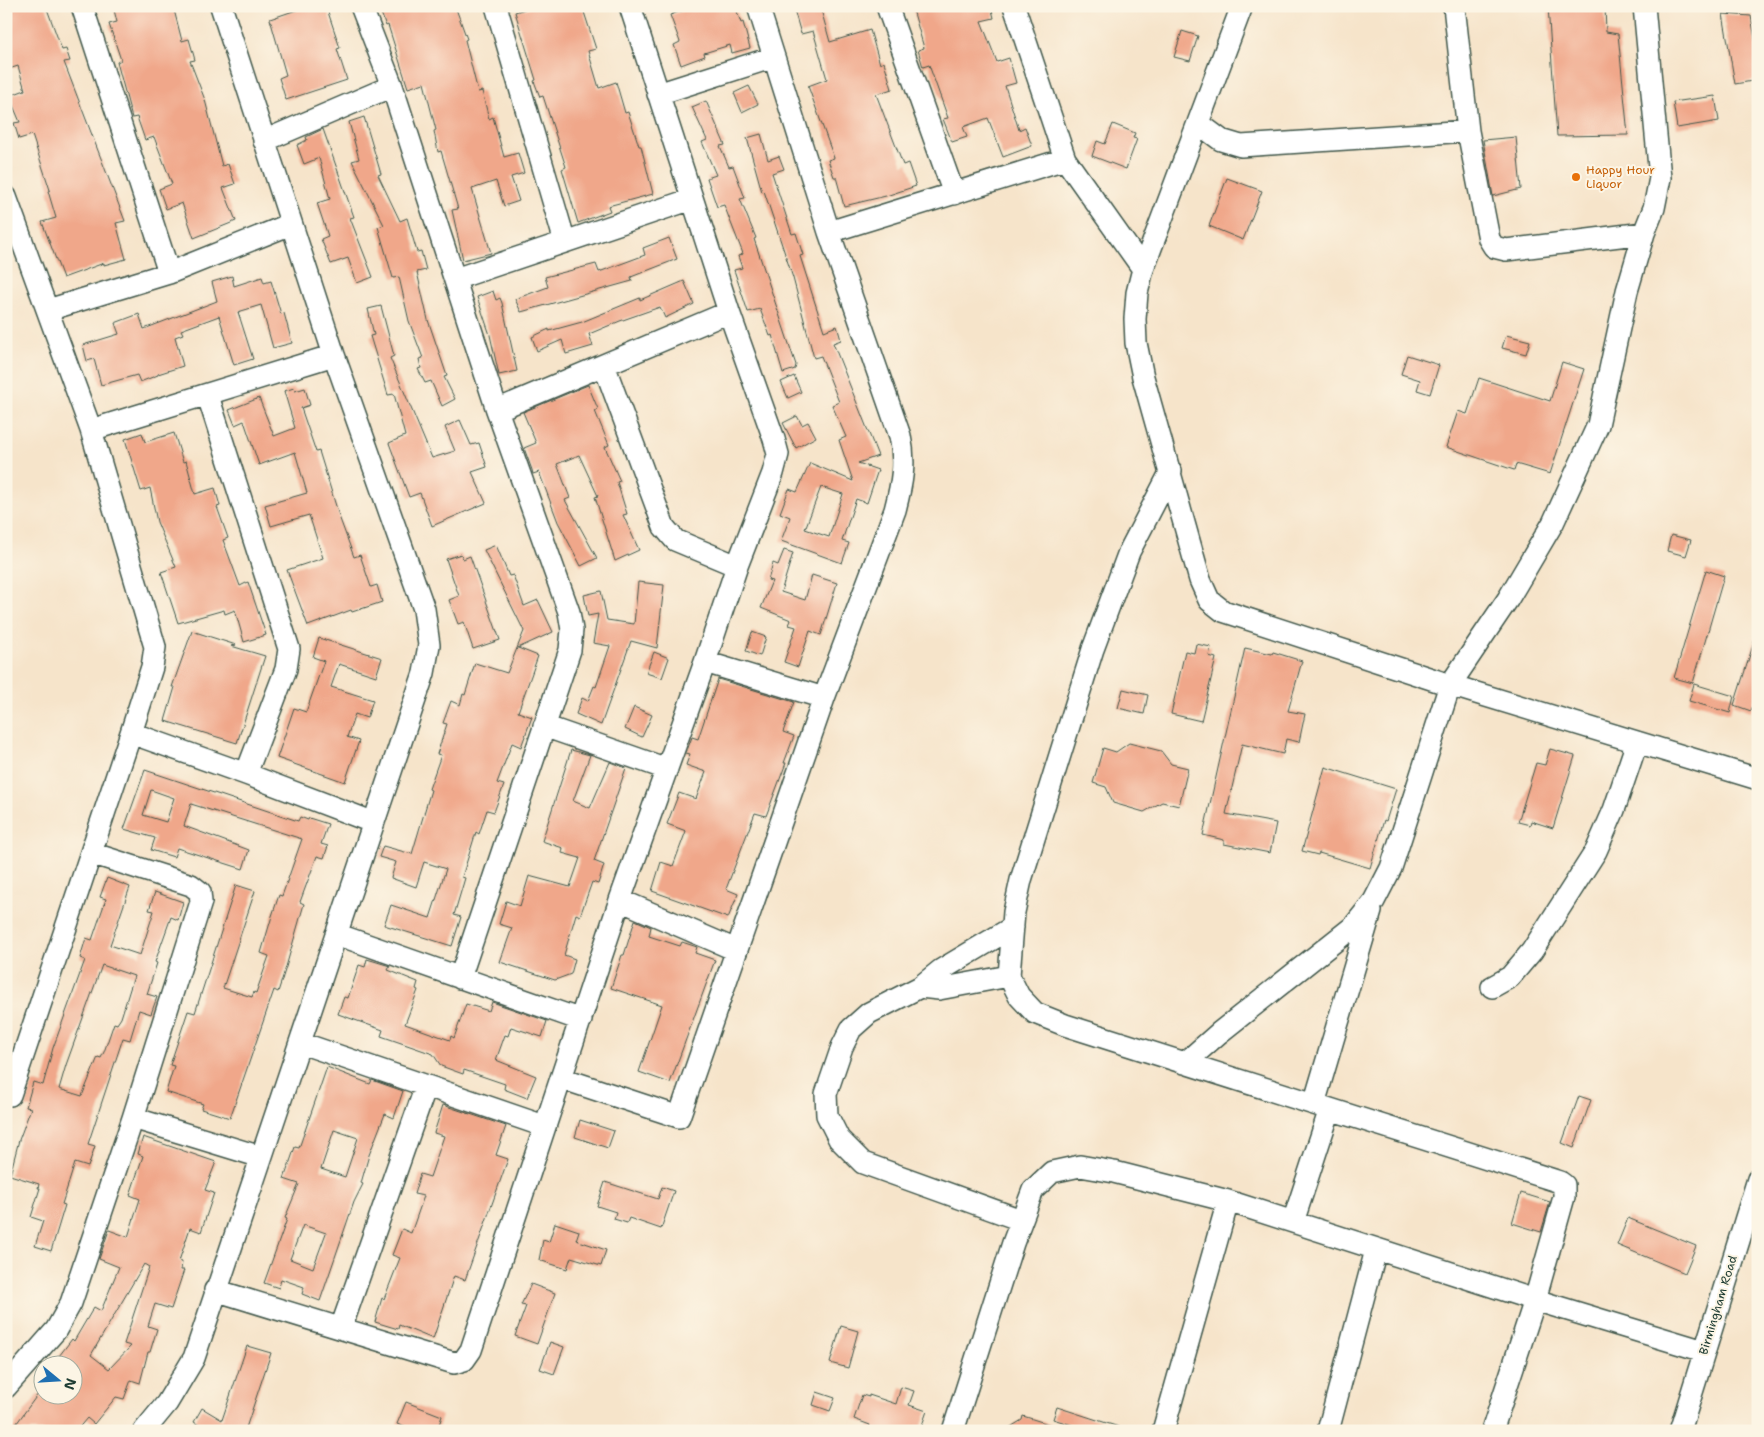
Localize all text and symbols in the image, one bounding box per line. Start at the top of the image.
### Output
place label: Happy Hour Liquor [1586,162,1655,192]
marker: Happy Hour Liquor [1570,171,1582,183]
street label: Birmingham Road [1695,1253,1741,1357]
north arrow [32,1354,82,1404]
text: N [60,1376,81,1392]

